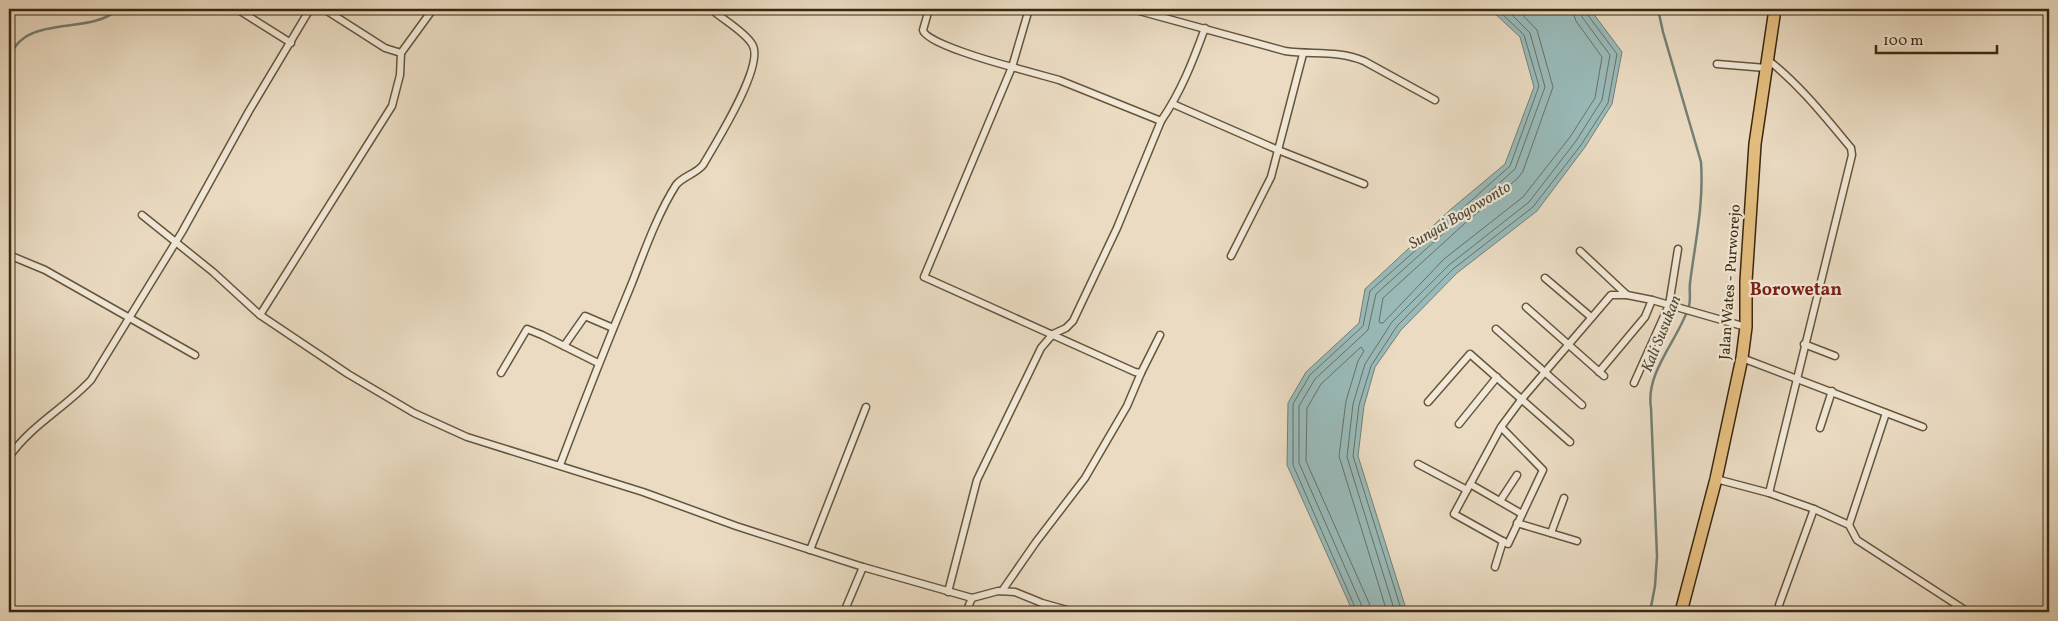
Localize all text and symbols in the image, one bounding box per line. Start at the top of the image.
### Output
scale bar [1876,22,1997,54]
text: 100 m [1883,31,1923,52]
water label: Sungai Bogowonto [1405,176,1516,255]
street label: Jalan Wates - Purworejo [1715,203,1747,361]
district label: Borowetan [1750,278,1842,303]
water label: Kali Susukan [1637,292,1687,376]

